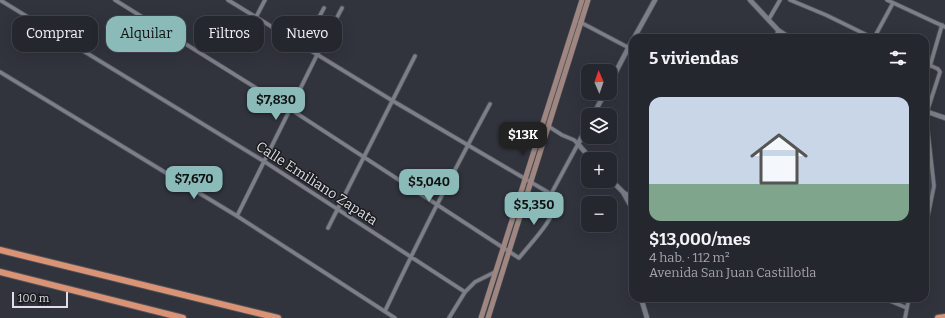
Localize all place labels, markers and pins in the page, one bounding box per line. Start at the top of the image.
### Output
pin: $7,830 [243,87,309,121]
pin: $13K [499,122,547,156]
pin: $7,670 [161,166,227,200]
pin: $5,040 [396,169,462,203]
pin: $5,350 [501,192,567,226]

